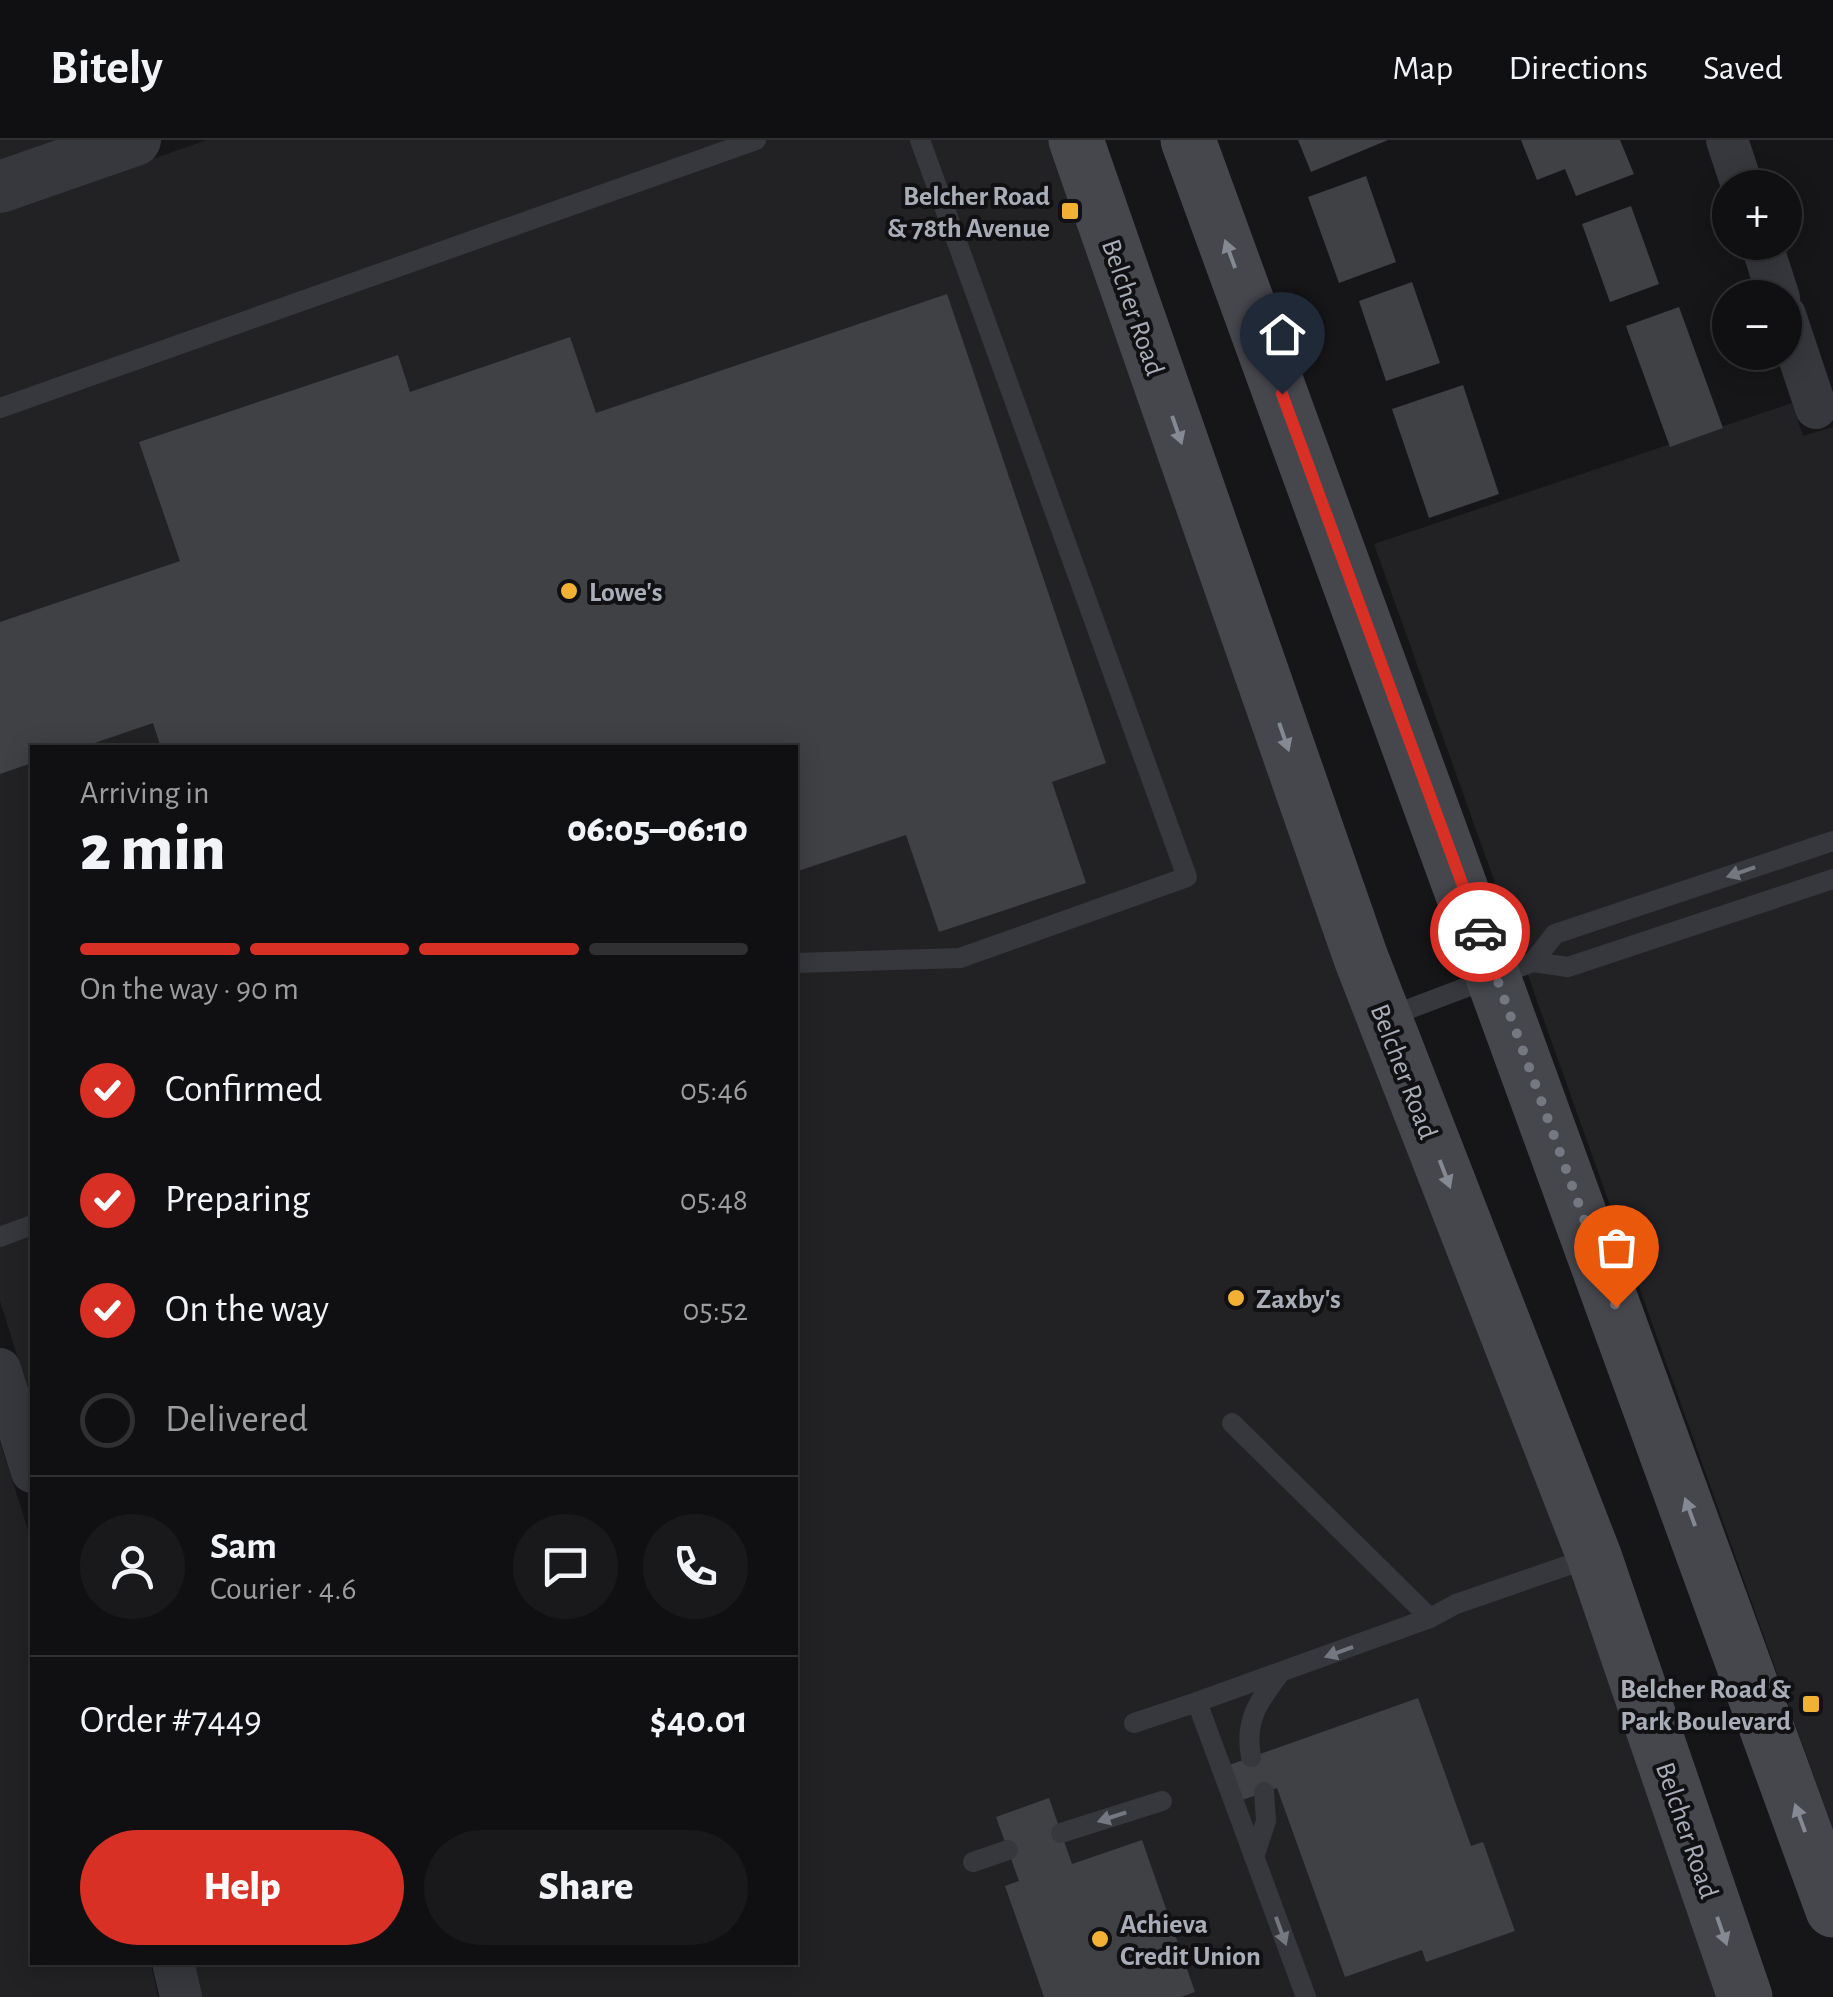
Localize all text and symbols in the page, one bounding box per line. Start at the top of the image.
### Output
text: Bitely [50,45,163,93]
text: Map [1392,51,1453,86]
text: Directions [1508,51,1648,86]
text: Saved [1703,51,1783,86]
map controls [1712,170,1802,370]
button: + [1712,170,1802,260]
place label: Belcher Road & 78th Avenue [887,183,1050,243]
marker: Belcher Road & 78th Avenue [1059,200,1081,222]
street label: Belcher Road [1096,236,1168,379]
one-way arrow [1222,238,1237,268]
button: − [1712,280,1802,370]
pin [1240,292,1325,395]
icon: home [1255,307,1310,362]
one-way arrow [1170,416,1185,446]
place label: Lowe's [589,579,663,607]
marker: Lowe's [558,580,580,602]
one-way arrow [1277,723,1292,753]
text: Arriving in [80,777,209,809]
text: 06:05–06:10 [567,811,748,849]
text: 2 min [80,817,226,882]
one-way arrow [1725,866,1755,881]
courier [1430,882,1530,982]
icon: car [1453,905,1508,960]
text: On the way · 90 m [80,973,299,1005]
street label: Belcher Road [1365,1000,1442,1143]
icon: check [80,1063,135,1118]
text: Confirmed [165,1071,322,1109]
text: 05:46 [680,1074,748,1106]
one-way arrow [1437,1159,1453,1189]
icon: check [80,1173,135,1228]
text: Preparing [165,1181,310,1219]
text: 05:48 [680,1184,748,1216]
pin [1574,1205,1659,1308]
icon: bag [1589,1220,1644,1275]
icon: check [80,1283,135,1338]
place label: Zaxby's [1256,1286,1341,1314]
marker: Zaxby's [1225,1287,1247,1309]
text: On the way [165,1291,329,1329]
text: 05:52 [682,1294,748,1326]
text: Delivered [165,1401,308,1439]
one-way arrow [1682,1497,1697,1527]
button: person [80,1514,185,1619]
button: chat [513,1514,618,1619]
button: phone [643,1514,748,1619]
text: Sam [210,1528,277,1566]
text: Courier · 4.6 [210,1573,357,1605]
one-way arrow [1323,1645,1353,1660]
place label: Belcher Road & Park Boulevard [1620,1676,1791,1736]
marker: Belcher Road & Park Boulevard [1800,1693,1822,1715]
text: Order #7449 [80,1702,262,1740]
text: $40.01 [650,1702,748,1740]
street label: Belcher Road [1650,1759,1722,1902]
one-way arrow [1792,1803,1807,1833]
one-way arrow [1097,1811,1127,1826]
button: Help [80,1830,404,1945]
button: Share [424,1830,748,1945]
place label: Achieva Credit Union [1120,1911,1261,1971]
one-way arrow [1274,1916,1289,1946]
one-way arrow [1716,1916,1731,1946]
marker: Achieva Credit Union [1089,1928,1111,1950]

